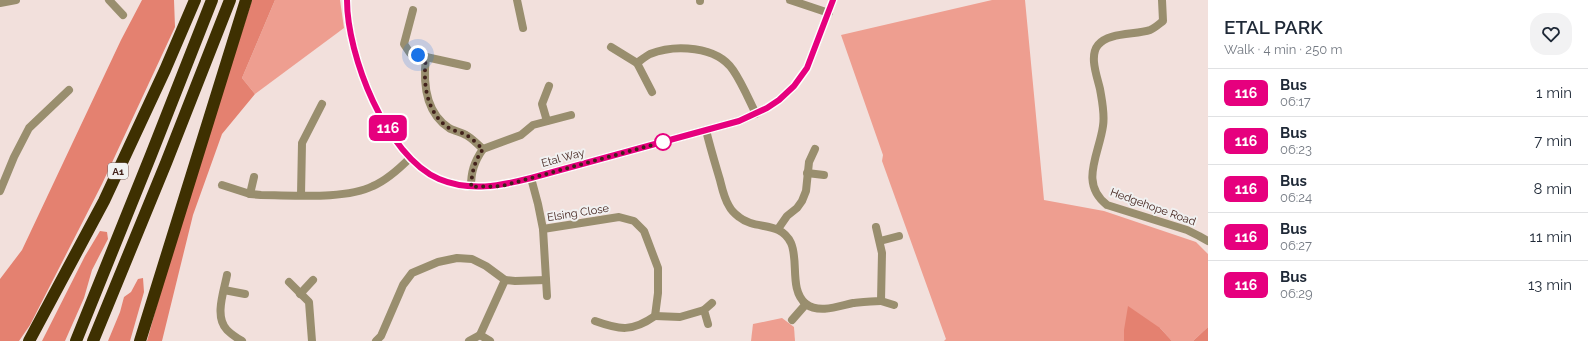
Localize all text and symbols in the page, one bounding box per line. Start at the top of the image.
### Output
button: heart [1530,13,1572,55]
text: ETAL PARK [1224,16,1323,38]
text: Walk · 4 min · 250 m [1224,42,1342,57]
your location [408,45,428,65]
text: Bus [1280,76,1307,94]
text: 1 min [1536,84,1572,102]
text: 116 [1235,85,1257,101]
text: 06:17 [1280,94,1311,109]
line badge: 116 [365,115,411,141]
text: 116 [377,120,399,136]
text: Bus [1280,124,1307,142]
text: 7 min [1534,132,1572,150]
unlabelled marker [654,133,672,151]
text: 116 [1235,133,1257,149]
text: 06:23 [1280,142,1312,157]
street label: Etal Way [540,146,586,170]
road number: A1 [108,163,128,179]
text: Bus [1280,172,1307,190]
text: 8 min [1533,180,1572,198]
text: 116 [1235,181,1257,197]
street label: Hedgehope Road [1108,186,1198,229]
text: 06:24 [1280,190,1312,205]
street label: Elsing Close [546,202,610,224]
text: Bus [1280,220,1307,238]
text: 11 min [1530,228,1572,246]
text: 116 [1235,229,1257,245]
text: 06:27 [1280,238,1312,253]
text: Bus [1280,268,1307,286]
text: 13 min [1528,276,1572,294]
text: 116 [1235,277,1257,293]
text: 06:29 [1280,286,1313,301]

